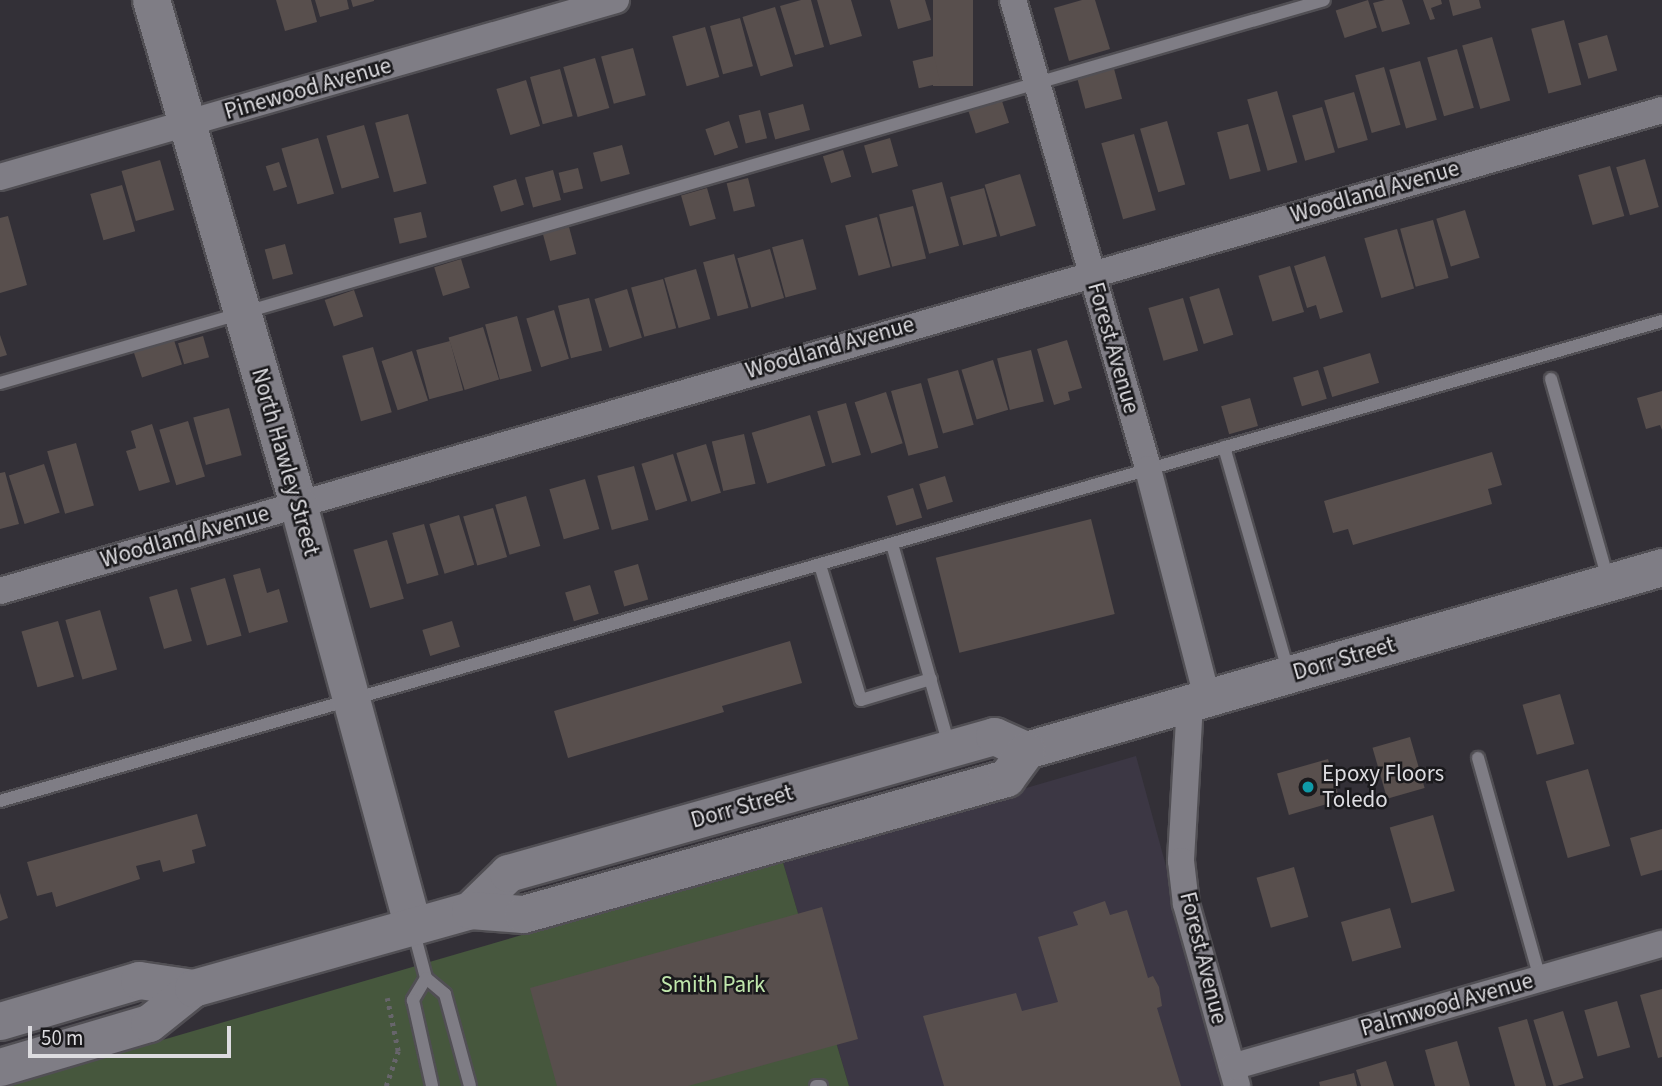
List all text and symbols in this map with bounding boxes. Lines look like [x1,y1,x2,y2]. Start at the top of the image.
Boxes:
street label: Pinewood Avenue [221,52,395,126]
street label: Woodland Avenue [1288,155,1462,229]
street label: Forest Avenue [1081,279,1145,417]
street label: Woodland Avenue [743,311,917,385]
street label: North Hawley Street [245,365,325,559]
street label: Woodland Avenue [98,500,272,574]
street label: Dorr Street [1290,631,1398,687]
place label: Epoxy Floors Toledo [1322,760,1444,814]
street label: Dorr Street [688,779,796,835]
marker: Epoxy Floors Toledo [1300,779,1316,795]
street label: Forest Avenue [1173,889,1233,1027]
street label: Palmwood Avenue [1358,967,1536,1043]
park label: Smith Park [661,971,765,999]
scale bar [32,1012,234,1056]
text: 50 m [41,1023,83,1053]

